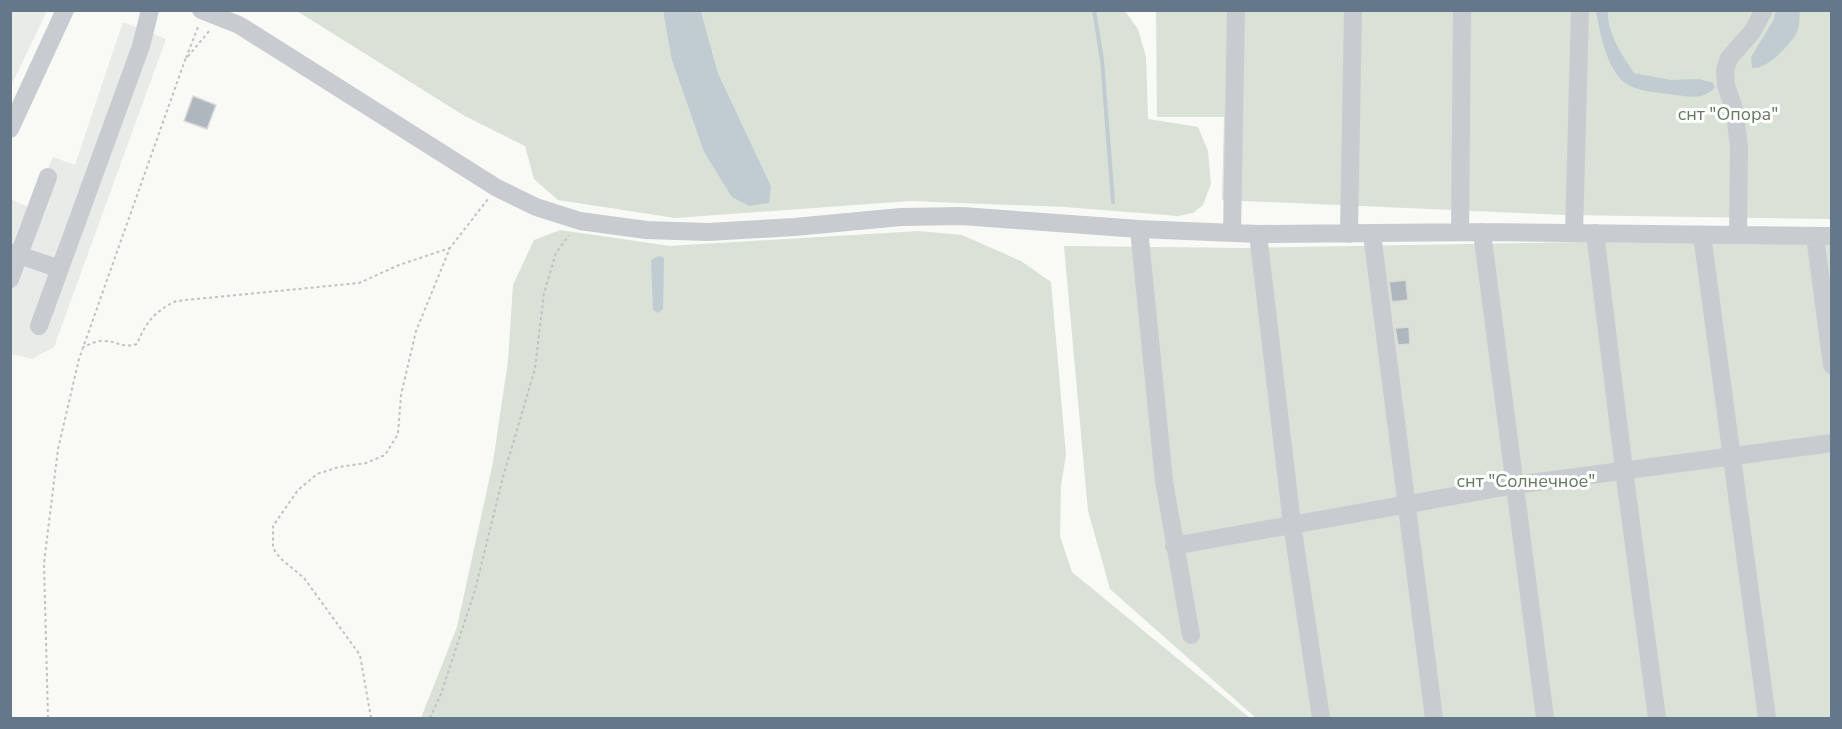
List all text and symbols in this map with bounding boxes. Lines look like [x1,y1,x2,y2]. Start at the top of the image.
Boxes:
park label: снт "Опора" [1678,102,1778,126]
park label: снт "Солнечное" [1457,469,1595,493]

